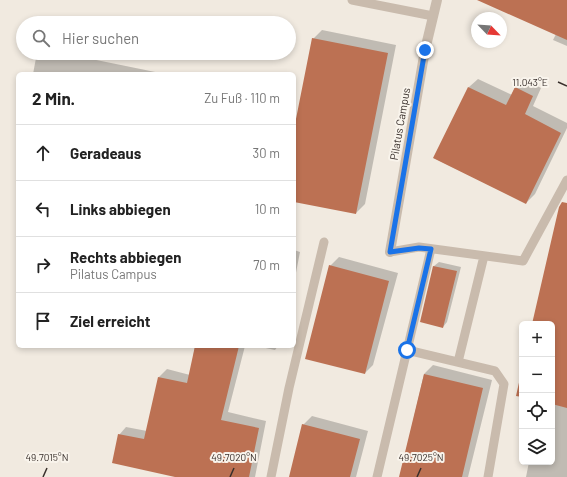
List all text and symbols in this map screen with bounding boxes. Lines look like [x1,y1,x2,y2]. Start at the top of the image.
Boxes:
north arrow [471,12,507,48]
search box [16,16,296,60]
icon: search [30,27,52,49]
text: Hier suchen [62,29,139,47]
route end [416,41,434,59]
text: 11.043°E [512,76,548,88]
street label: Pilatus Campus [387,87,412,161]
text: 2 Min. [32,88,75,108]
text: Zu Fuß · 110 m [204,90,280,106]
icon: ahead [32,142,54,164]
text: Geradeaus [70,144,141,162]
text: 30 m [253,145,280,161]
icon: left [32,198,54,220]
text: Links abbiegen [70,200,171,218]
text: 10 m [255,201,280,217]
text: Rechts abbiegen [70,248,181,266]
icon: right [32,254,54,276]
text: 70 m [253,257,280,273]
text: Pilatus Campus [70,266,157,282]
icon: arrive [32,310,54,332]
text: Ziel erreicht [70,312,151,330]
map controls [519,321,555,465]
button: + [519,321,555,357]
route start [398,341,416,359]
button: − [519,357,555,393]
button: locate [519,393,555,429]
button: layers [519,429,555,465]
text: 49.7015°N [26,451,68,463]
text: 49.7020°N [211,451,257,463]
text: 49.7025°N [399,451,443,463]

